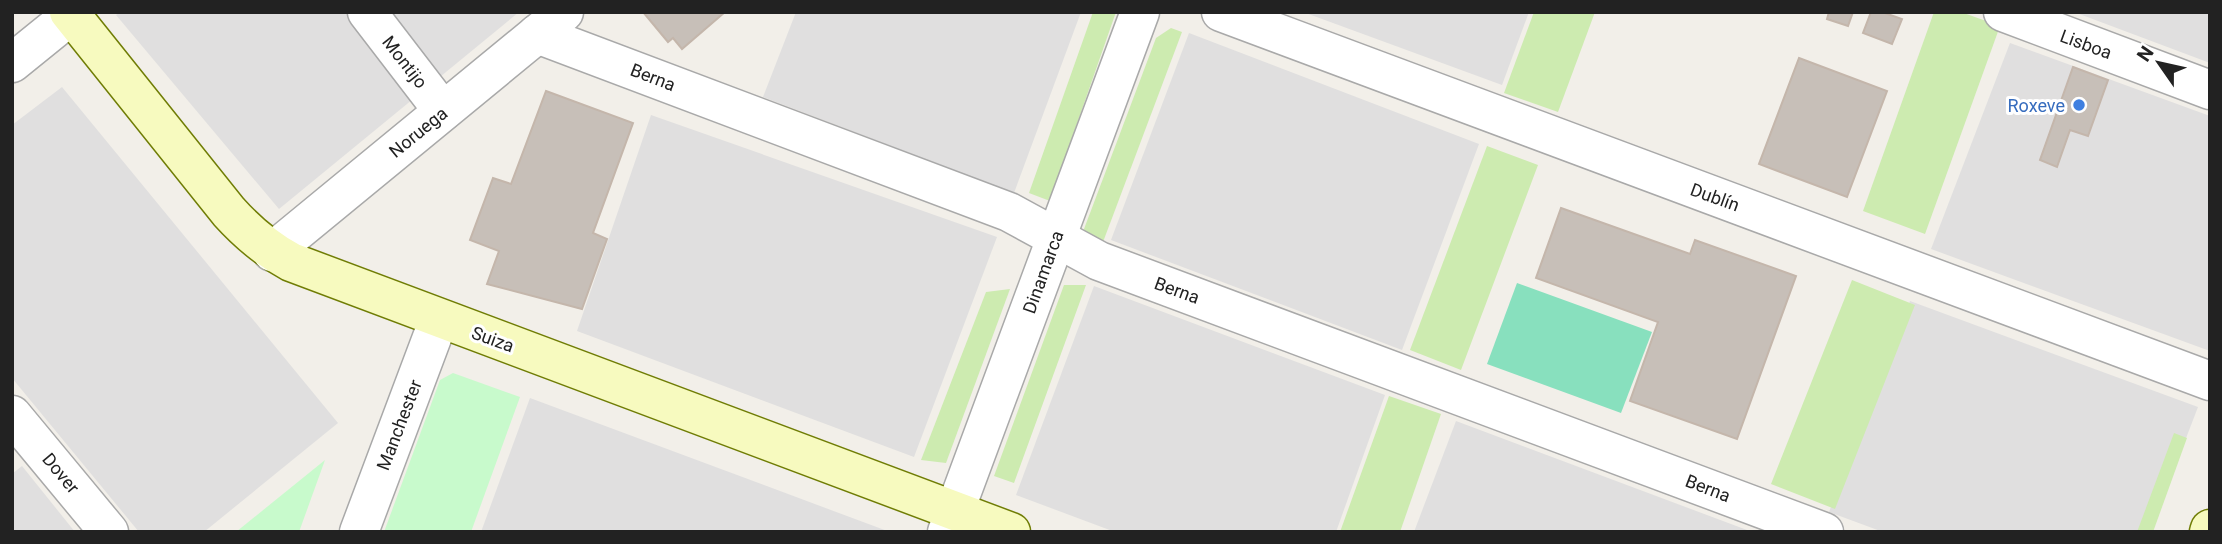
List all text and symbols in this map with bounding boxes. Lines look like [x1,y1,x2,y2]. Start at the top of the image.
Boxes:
street label: Lisboa [2057,25,2115,63]
north arrow [2124,28,2194,98]
street label: Montijo [378,32,432,92]
text: N [2132,42,2159,66]
street label: Berna [627,59,679,95]
place label: Roxeve [2007,95,2065,116]
marker: Roxeve [2071,97,2087,113]
street label: Noruega [385,102,451,162]
street label: Dublín [1688,178,1742,216]
street label: Dinamarca [1018,228,1068,316]
street label: Berna [1152,272,1202,308]
street label: Suiza [469,322,517,356]
street label: Manchester [372,377,426,473]
street label: Dover [38,449,84,497]
street label: Berna [1682,470,1734,506]

